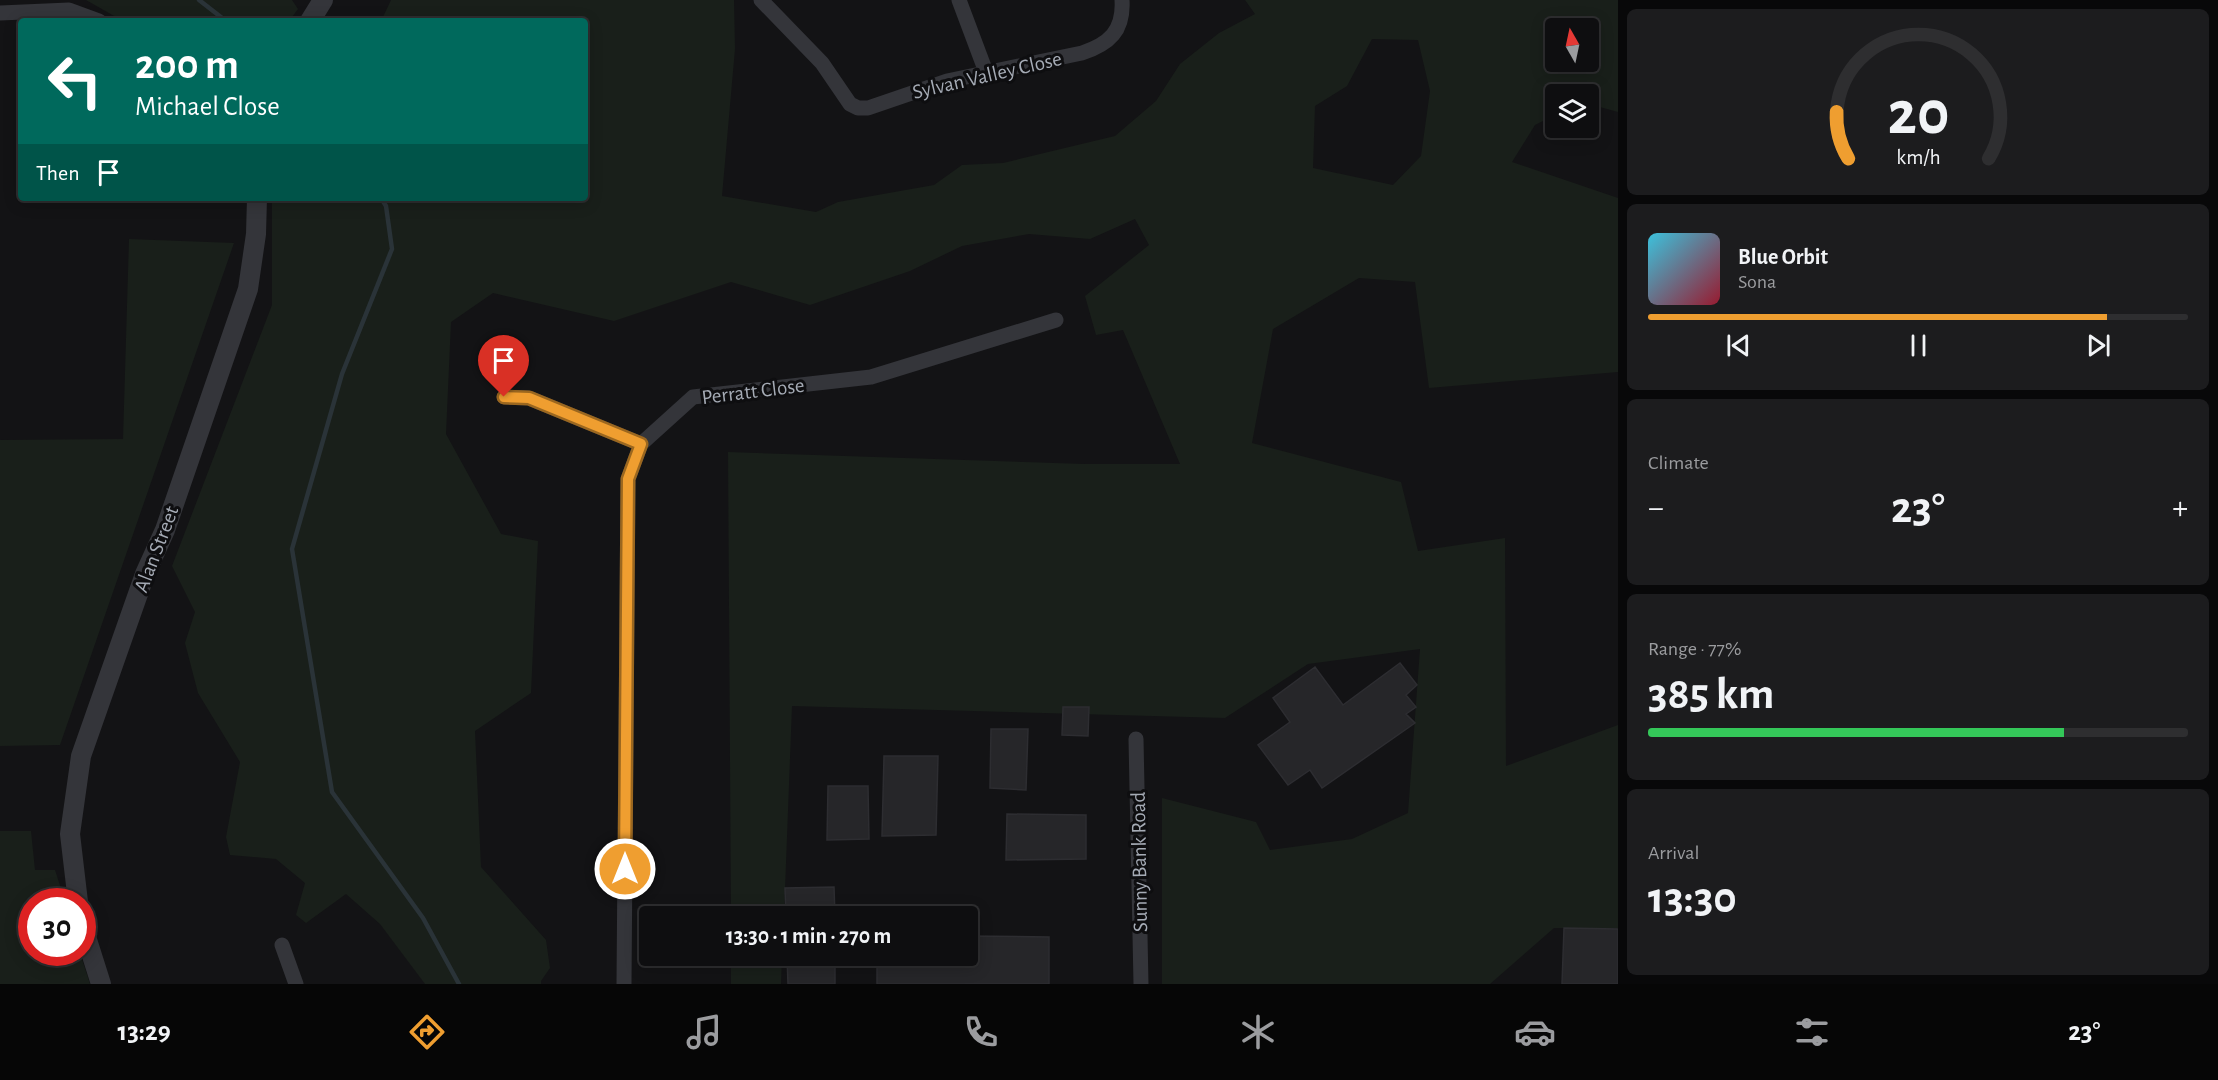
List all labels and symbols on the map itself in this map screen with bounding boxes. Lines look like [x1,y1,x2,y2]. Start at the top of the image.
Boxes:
north arrow [1545,18,1599,72]
street label: Sylvan Valley Close [910,48,1064,103]
pin [478,335,529,397]
street label: Perratt Close [700,375,806,408]
street label: Alan Street [130,503,183,595]
street label: Sunny Bank Road [1128,792,1151,932]
position arrow [593,837,657,901]
speed limit sign: 30 [18,888,96,966]

